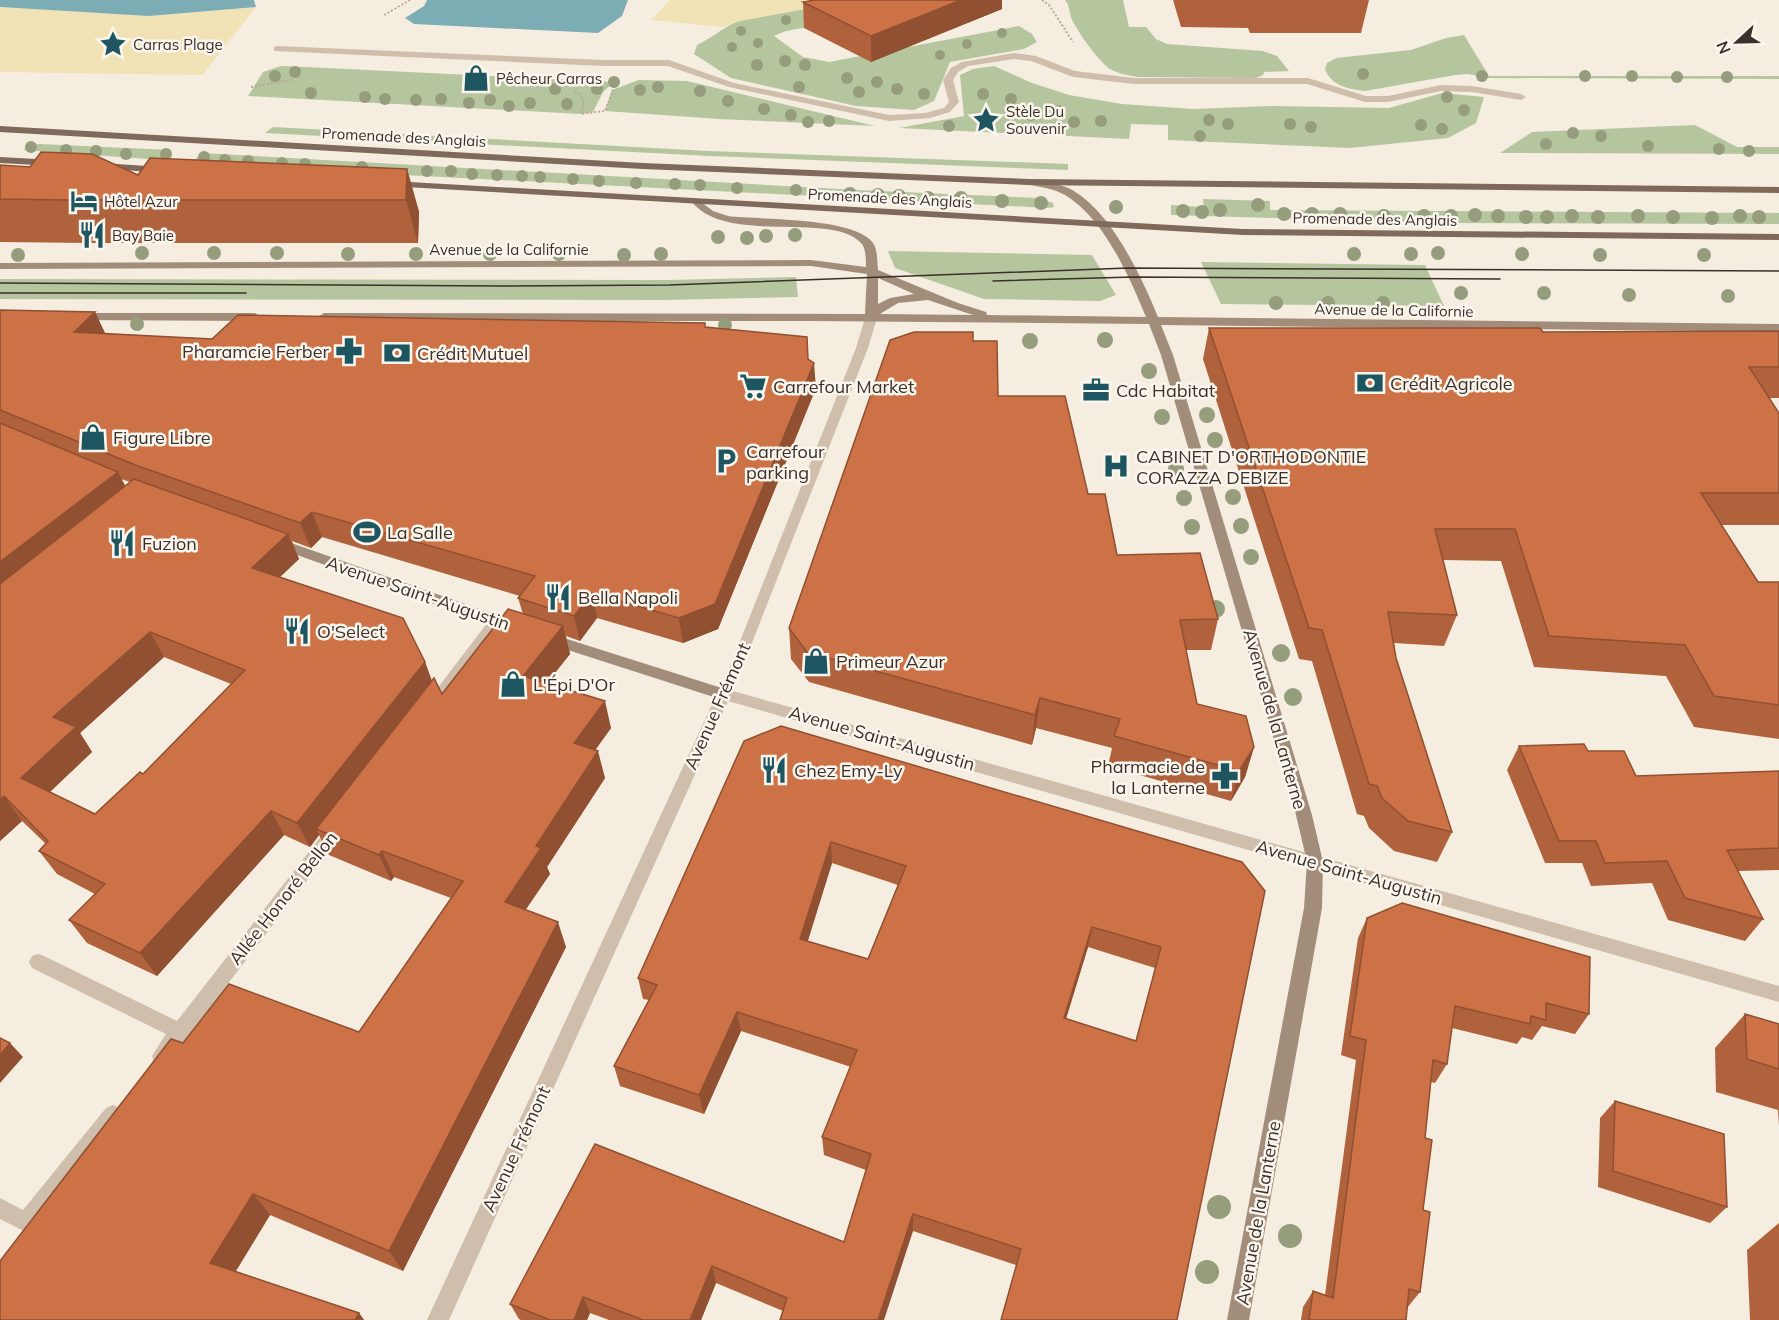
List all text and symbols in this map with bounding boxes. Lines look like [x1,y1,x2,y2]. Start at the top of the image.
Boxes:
north arrow [1707,12,1767,72]
place icon: Carras Plage [98,29,128,59]
place label: Carras Plage [133,35,223,54]
text: N [1712,38,1735,57]
shop icon: Pêcheur Carras [461,63,491,93]
place label: Pêcheur Carras [496,69,602,88]
place label: Stèle Du Souvenir [1006,102,1067,138]
place icon: Stèle Du Souvenir [971,105,1001,135]
street label: Promenade des Anglais [321,123,487,151]
street label: Promenade des Anglais [807,184,973,212]
hotel icon: Hôtel Azur [69,186,99,216]
place label: Hôtel Azur [104,192,178,211]
street label: Promenade des Anglais [1293,208,1457,230]
restaurant icon: Bay Baie [77,220,107,250]
place label: Bay Baie [112,226,174,245]
street label: Avenue de la Californie [429,240,589,259]
street label: Avenue de la Californie [1314,299,1474,321]
pharmacy icon: Pharamcie Ferber [334,336,364,366]
bank icon: Crédit Mutuel [382,338,412,368]
place label: Pharamcie Ferber [182,340,329,363]
place label: Crédit Mutuel [417,342,528,365]
bank icon: Crédit Agricole [1355,368,1385,398]
supermarket icon: Carrefour Market [738,371,768,401]
place label: Crédit Agricole [1390,372,1513,395]
place label: Carrefour Market [773,375,914,398]
office icon: Cdc Habitat [1081,375,1111,405]
place label: Cdc Habitat [1116,379,1215,402]
shop icon: Figure Libre [78,422,108,452]
place label: Figure Libre [113,426,211,449]
place label: Carrefour parking [746,440,825,484]
place label: CABINET D'ORTHODONTIE CORAZZA DEBIZE [1136,445,1366,489]
parking icon: Carrefour parking [711,446,741,476]
hospital icon: CABINET D'ORTHODONTIE CORAZZA DEBIZE [1101,451,1131,481]
sports icon: La Salle [352,517,382,547]
place label: La Salle [387,521,453,544]
restaurant icon: Fuzion [107,528,137,558]
place label: Fuzion [142,532,197,555]
street label: Avenue Saint-Augustin [323,551,513,635]
restaurant icon: Bella Napoli [543,582,573,612]
place label: Bella Napoli [578,586,678,609]
restaurant icon: O'Select [282,616,312,646]
place label: O'Select [317,620,385,643]
street label: Avenue de la Lanterne [1238,626,1312,812]
street label: Avenue Frémont [679,639,755,773]
shop icon: Primeur Azur [801,646,831,676]
place label: Primeur Azur [836,650,946,673]
shop icon: L'Épi D'Or [498,669,528,699]
place label: L'Épi D'Or [533,673,615,696]
street label: Avenue Saint-Augustin [786,700,978,776]
restaurant icon: Chez Emy-Ly [759,755,789,785]
place label: Pharmacie de la Lanterne [1091,755,1205,799]
place label: Chez Emy-Ly [794,759,903,782]
pharmacy icon: Pharmacie de la Lanterne [1210,761,1240,791]
street label: Allée Honoré Bellon [224,827,342,969]
street label: Avenue Saint-Augustin [1253,834,1445,910]
street label: Avenue Frémont [477,1082,555,1216]
street label: Avenue de la Lanterne [1230,1119,1286,1307]

